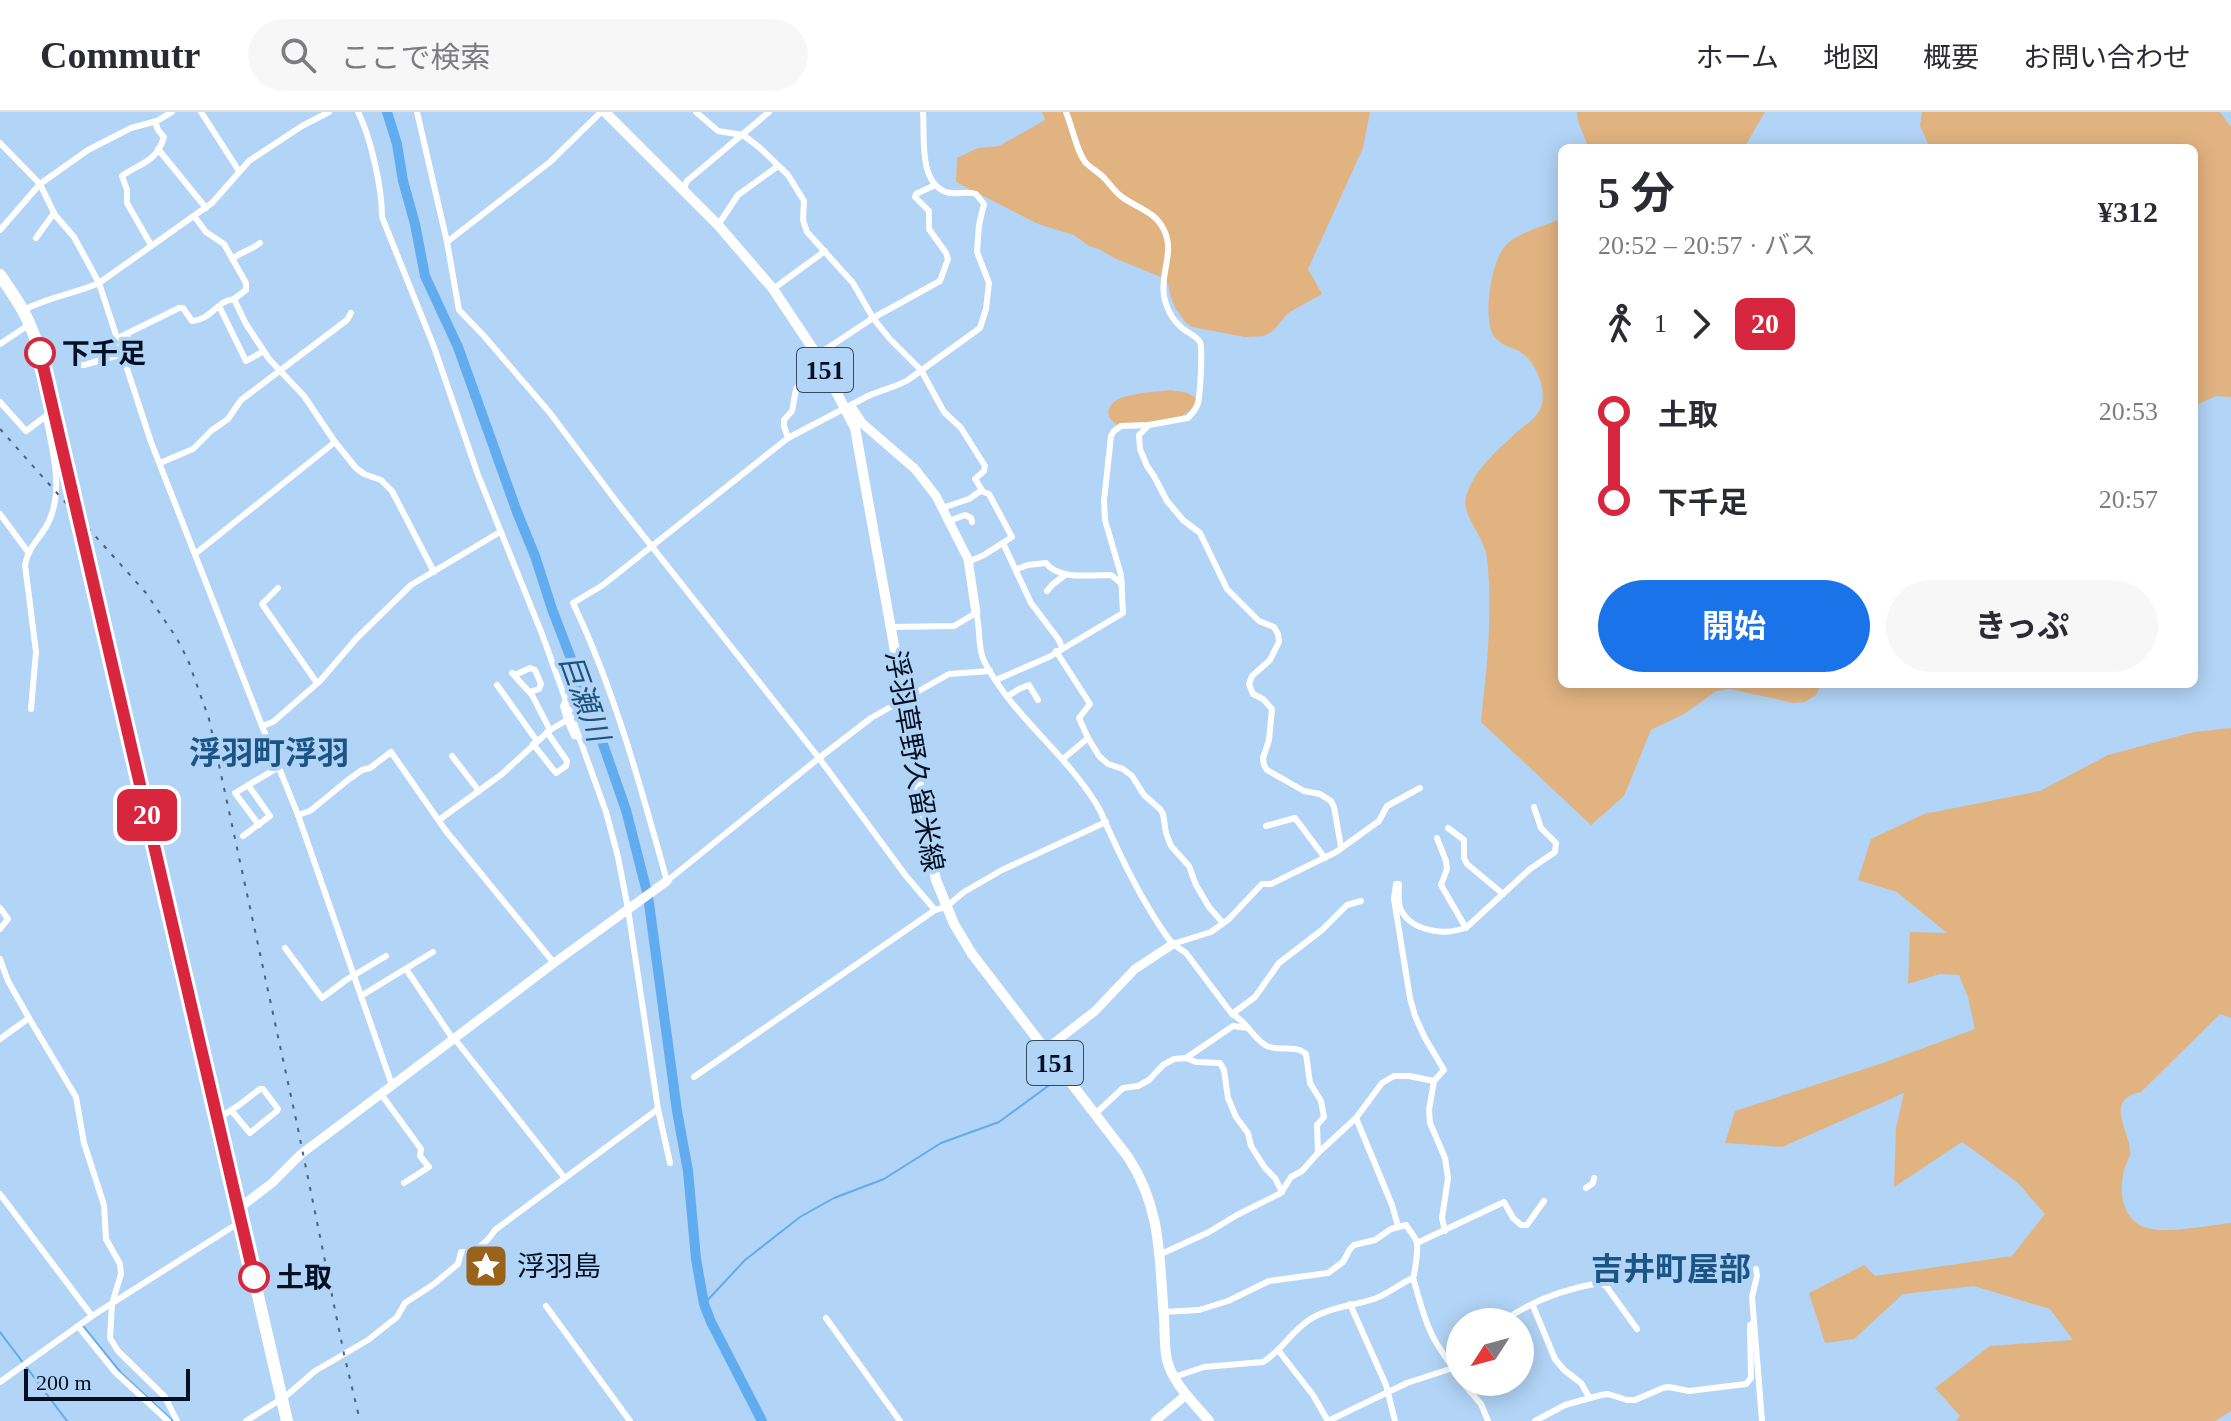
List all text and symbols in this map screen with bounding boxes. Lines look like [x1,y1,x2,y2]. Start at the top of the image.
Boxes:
search box [248,19,808,91]
icon: search [276,33,320,77]
text: Commutr [40,34,200,76]
text: ここで検索 [340,41,490,74]
text: ホーム [1696,42,1779,73]
text: 地図 [1823,42,1879,73]
text: 概要 [1923,42,1979,73]
text: お問い合わせ [2023,42,2191,73]
text: 5 分 [1598,169,1675,218]
text: ¥312 [2098,195,2158,228]
text: 20:52 – 20:57 · バス [1598,231,1816,260]
icon: walk [1598,302,1642,346]
icon: forward [1679,302,1723,346]
text: 20 [1751,308,1779,339]
text: 1 [1654,309,1667,338]
marker: 下千足 [25,338,55,368]
place label: 下千足 [62,338,146,369]
road number: 151 [797,348,853,392]
text: 20:53 [2099,397,2158,426]
text: 土取 [1658,398,1718,431]
text: 20:57 [2099,485,2158,514]
text: 下千足 [1658,486,1748,519]
button: 開始 [1598,580,1870,672]
button: きっぷ [1886,580,2158,672]
street label: 浮羽草野久留米線 [880,648,949,874]
water label: 巨瀬川 [554,650,616,749]
district label: 浮羽町浮羽 [189,735,349,771]
line badge: 20 [111,789,183,841]
text: 20 [133,799,161,830]
road number: 151 [1027,1041,1083,1085]
place icon: 浮羽島 [462,1242,510,1290]
place label: 浮羽島 [517,1251,601,1282]
district label: 吉井町屋部 [1591,1251,1751,1287]
marker: 土取 [239,1262,269,1292]
place label: 土取 [276,1262,332,1293]
north arrow [1446,1308,1534,1396]
map controls [1446,1308,1534,1396]
scale bar [24,1365,190,1401]
text: 200 m [36,1370,92,1395]

